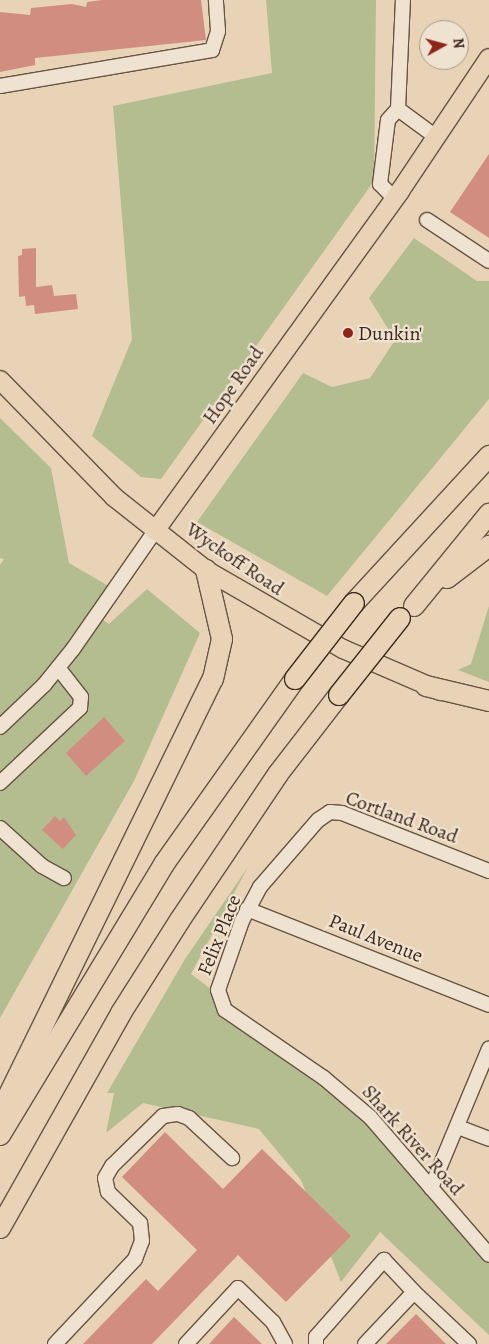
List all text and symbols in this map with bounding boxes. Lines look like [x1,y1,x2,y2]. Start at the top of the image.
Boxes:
north arrow [419,20,469,70]
text: N [448,37,468,49]
place label: Dunkin' [358,321,422,345]
marker: Dunkin' [342,327,354,339]
street label: Hope Road [197,341,269,429]
street label: Wyckoff Road [181,517,289,601]
street label: Cortland Road [343,786,461,848]
street label: Felix Place [192,891,246,979]
street label: Paul Avenue [326,908,426,968]
street label: Shark River Road [357,1080,469,1200]

